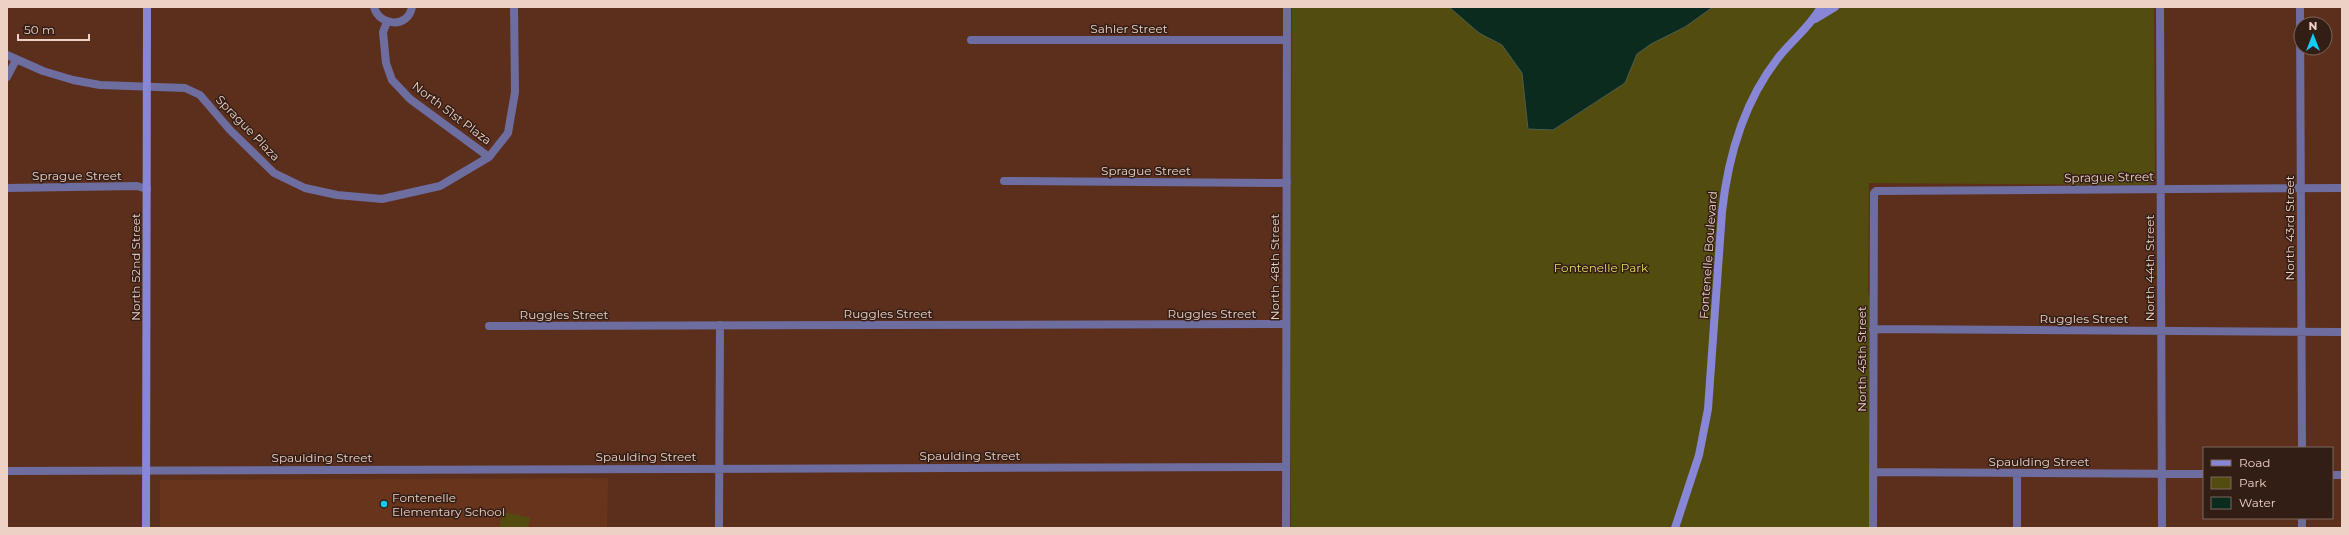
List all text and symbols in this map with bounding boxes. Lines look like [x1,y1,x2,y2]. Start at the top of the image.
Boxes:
scale bar [18,16,89,42]
north arrow [2293,16,2333,56]
text: N [2309,19,2317,33]
street label: Sahler Street [1090,21,1168,36]
text: 50 m [24,22,55,37]
street label: North 51st Plaza [409,78,495,148]
street label: Sprague Plaza [213,92,283,164]
street label: Sprague Street [1101,163,1191,178]
street label: Sprague Street [32,168,122,183]
street label: Sprague Street [2064,169,2154,185]
street label: North 43rd Street [2282,175,2297,281]
street label: Fontenelle Boulevard [1696,191,1720,319]
street label: North 52nd Street [128,213,143,321]
street label: North 48th Street [1267,214,1282,320]
street label: North 44th Street [2142,215,2157,321]
park label: Fontenelle Park [1554,260,1649,275]
street label: Ruggles Street [844,306,933,321]
street label: Ruggles Street [1168,306,1257,321]
street label: North 45th Street [1854,306,1869,412]
street label: Ruggles Street [520,307,609,322]
street label: Ruggles Street [2040,311,2129,326]
legend [2203,447,2333,519]
street label: Spaulding Street [920,448,1021,463]
street label: Spaulding Street [596,449,697,464]
street label: Spaulding Street [272,450,373,465]
street label: Spaulding Street [1989,454,2090,469]
text: Road [2239,455,2270,470]
text: Park [2239,475,2267,490]
place label: Fontenelle Elementary School [392,490,505,519]
text: Water [2239,495,2276,510]
marker: Fontenelle Elementary School [379,499,389,509]

